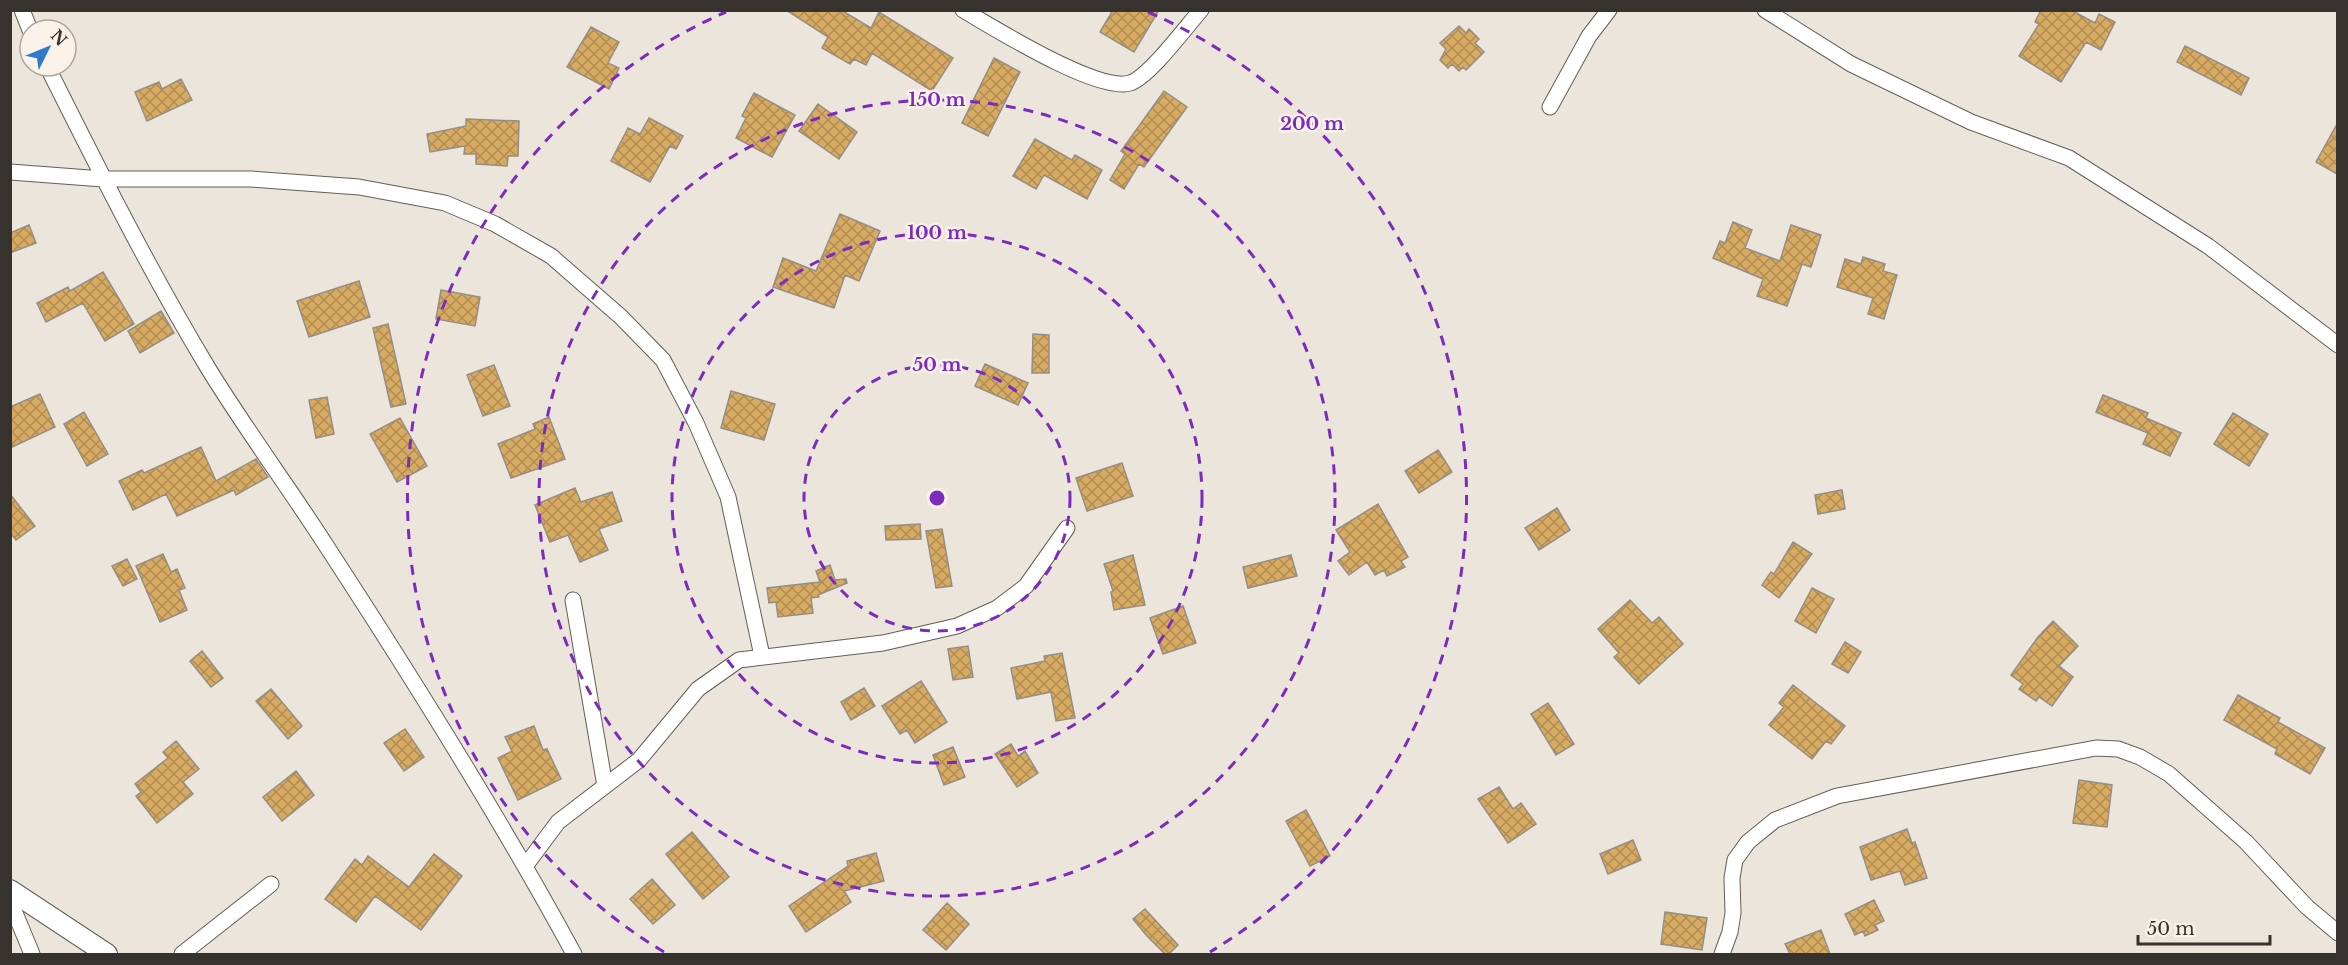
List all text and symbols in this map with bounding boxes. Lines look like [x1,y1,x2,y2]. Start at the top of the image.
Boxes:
north arrow [18,18,78,78]
text: N [47,25,71,50]
text: 150 m [909,89,966,111]
text: 200 m [1280,113,1344,135]
text: 100 m [907,222,967,244]
text: 50 m [913,354,962,376]
centre of rings [927,488,947,508]
scale bar [2138,908,2270,946]
text: 50 m [2147,918,2195,940]

